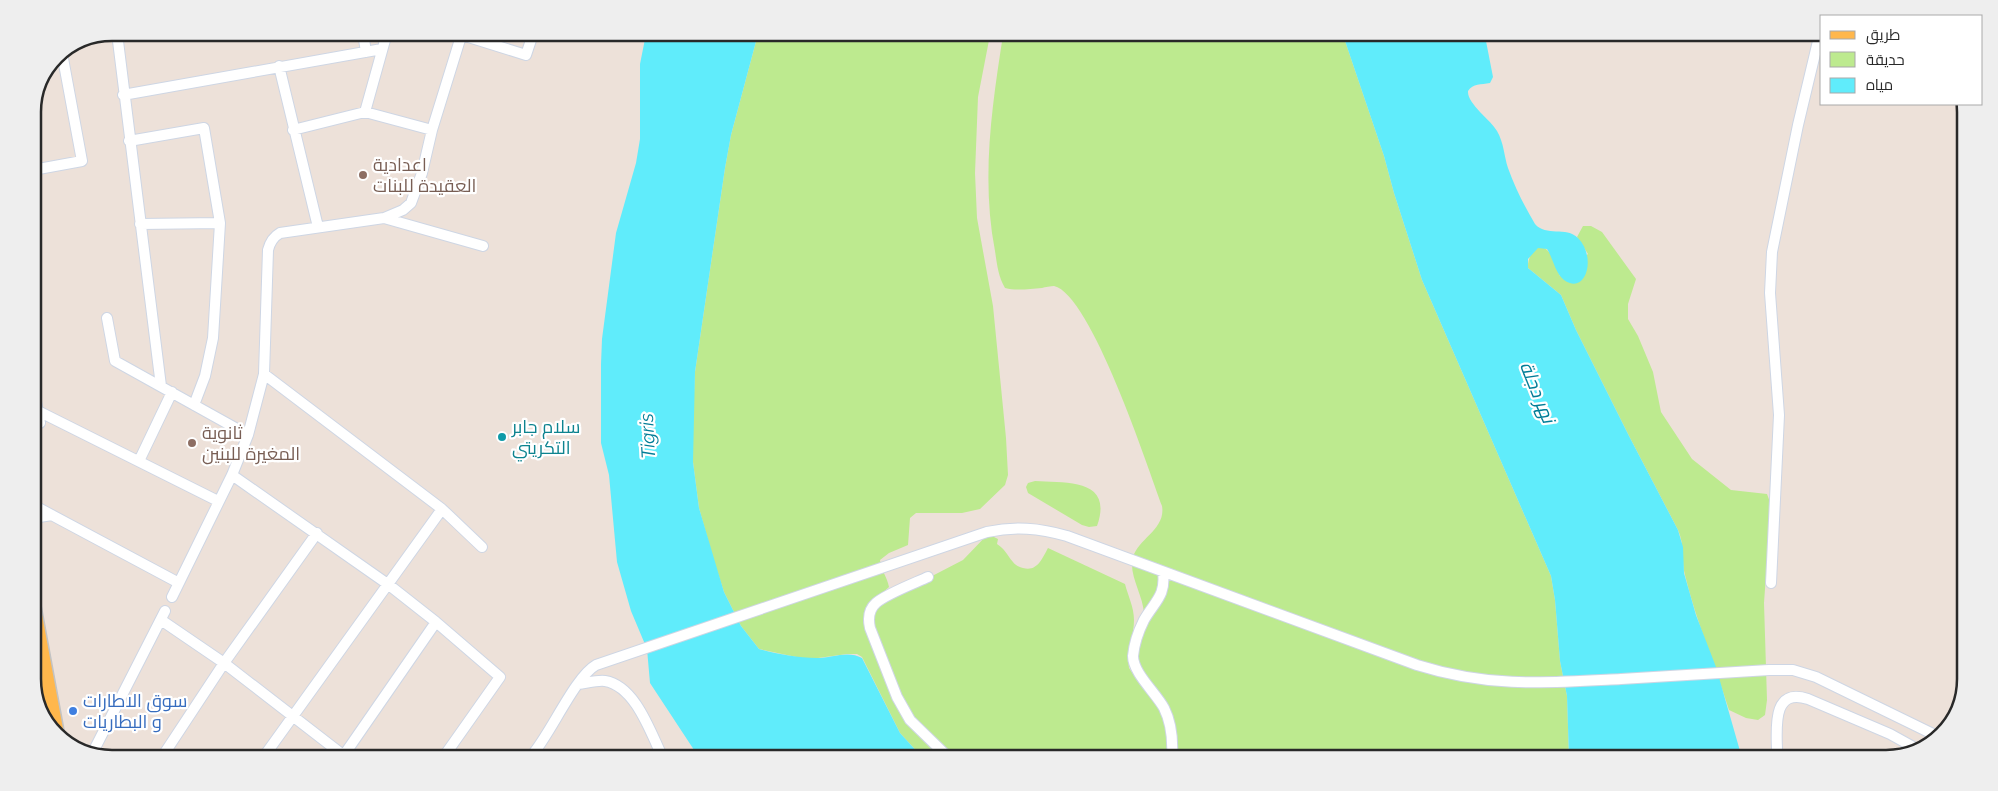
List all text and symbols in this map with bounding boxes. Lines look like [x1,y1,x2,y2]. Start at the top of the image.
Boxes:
legend [1820,15,1983,105]
text: طريق [1866,26,1900,45]
text: حديقة [1866,51,1905,69]
text: مياه [1866,76,1893,94]
place label: اعدادية العقيدة للبنات [373,154,476,196]
marker: اعدادية العقيدة للبنات [357,169,369,181]
water label: نهر دجلة [1515,358,1561,428]
water label: Tigris [635,412,659,459]
place label: سلام جابر التكريتي [511,416,580,462]
place label: ثانوية المغيرة للبنين [202,422,300,465]
marker: سلام جابر التكريتي [496,431,508,443]
marker: ثانوية المغيرة للبنين [186,437,198,449]
place label: سوق الاطارات و البطاريات [83,690,187,733]
marker: سوق الاطارات و البطاريات [67,705,79,717]

